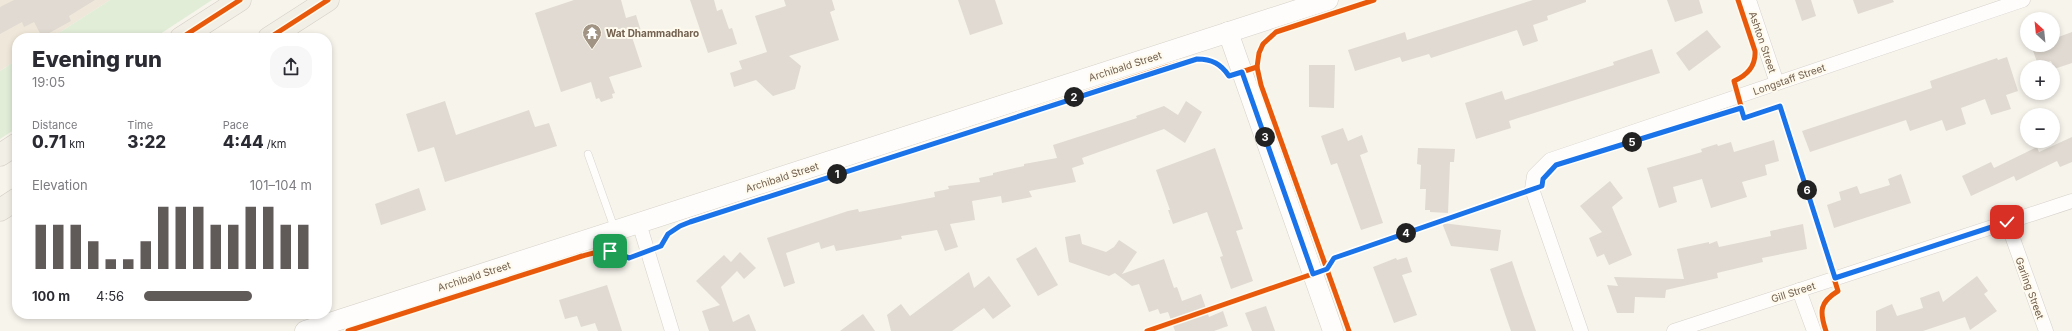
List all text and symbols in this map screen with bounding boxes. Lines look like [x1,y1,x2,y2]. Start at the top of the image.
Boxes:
street label: Ashton Street [1747,10,1779,75]
north arrow [2020,12,2060,52]
map controls [2020,12,2060,148]
temple icon: Wat Dhammadharo [581,22,603,50]
place label: Wat Dhammadharo [606,27,699,39]
text: Evening run [32,46,162,72]
button: share [270,46,312,88]
street label: Archibald Street [1087,48,1164,83]
button: + [2020,60,2060,100]
street label: Longstaff Street [1751,61,1828,97]
text: 19:05 [32,74,65,90]
pin: 2 [1064,87,1084,107]
text: 2 [1071,90,1077,104]
button: − [2020,108,2060,148]
text: Distance [32,118,77,132]
text: Time [127,118,153,132]
text: Pace [223,118,249,132]
pin: 3 [1255,127,1275,147]
text: 3 [1261,130,1269,144]
text: 0.71 [32,132,66,152]
text: 3:22 [127,132,166,152]
text: 4:44 [223,132,264,152]
pin: 5 [1622,132,1642,152]
text: 5 [1628,135,1636,149]
text: km [66,137,85,151]
text: /km [264,137,287,151]
street label: Archibald Street [744,159,821,194]
pin: 1 [827,164,847,184]
text: 1 [835,167,839,181]
text: Elevation [32,177,88,193]
text: 101–104 m [250,177,312,193]
pin: 6 [1797,180,1817,200]
text: 6 [1803,183,1811,197]
pin [1990,205,2024,239]
icon: check [1996,211,2018,233]
pin: 4 [1396,223,1416,243]
text: 4 [1402,226,1410,240]
pin [593,234,627,268]
icon: arrive [599,240,621,262]
street label: Garling Street [2013,255,2047,321]
street label: Archibald Street [436,258,513,293]
street label: Gill Street [1769,279,1817,305]
text: 100 m [32,288,70,304]
text: 4:56 [96,288,124,304]

